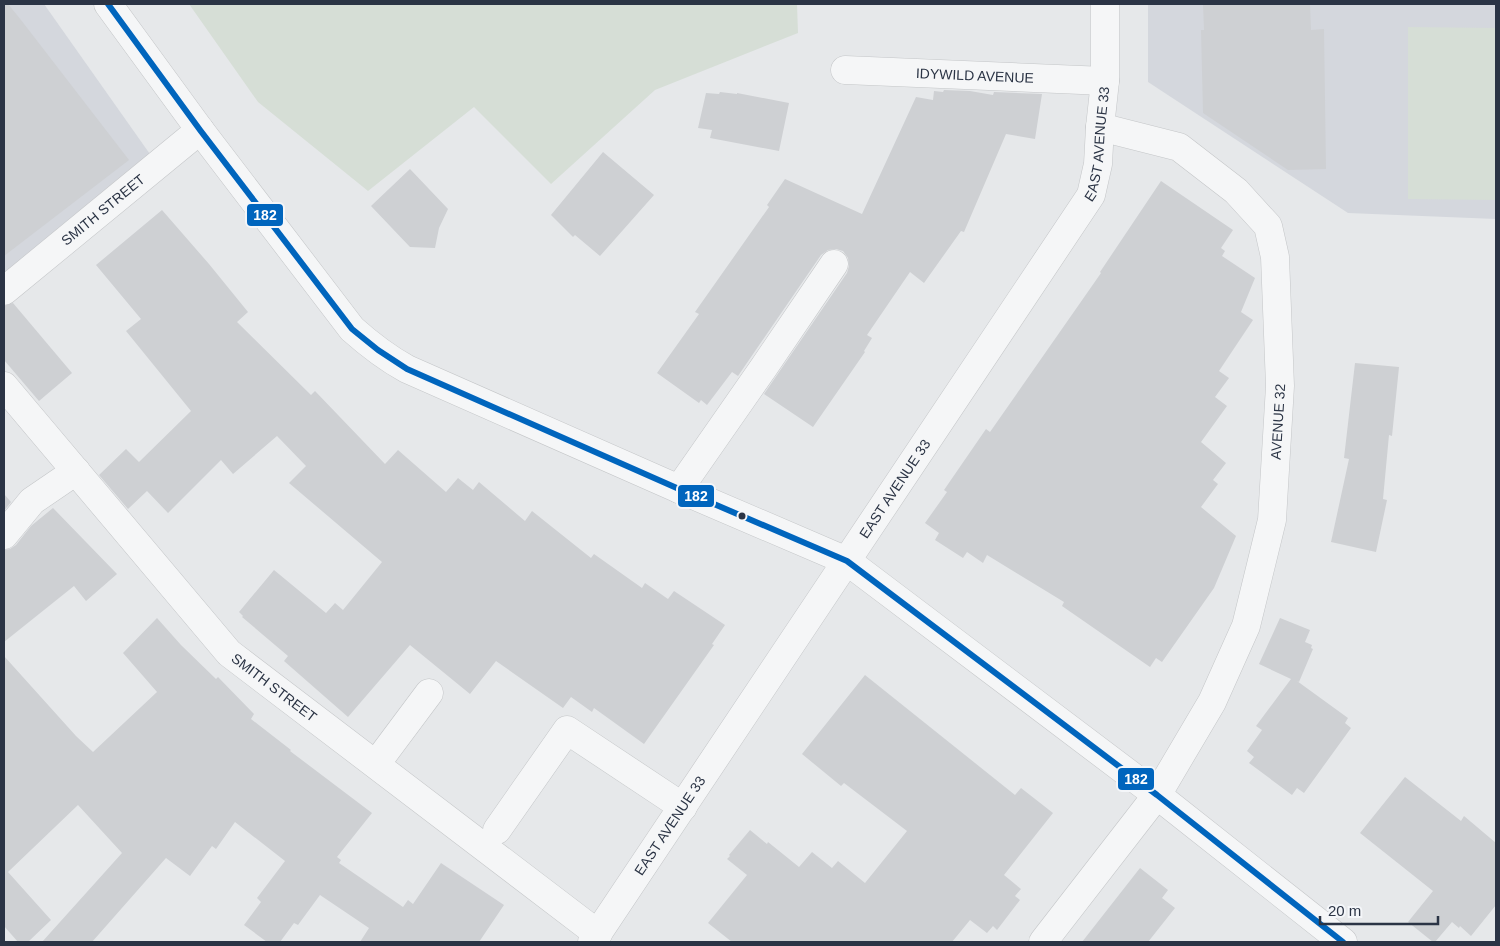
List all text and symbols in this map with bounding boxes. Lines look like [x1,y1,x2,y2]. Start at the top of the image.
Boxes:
street label: IDYWILD AVENUE [916,65,1034,86]
street label: EAST AVENUE 33 [1081,86,1112,205]
street label: SMITH STREET [58,171,148,249]
line badge: 182 [246,203,284,227]
text: 182 [253,207,277,223]
street label: AVENUE 32 [1268,383,1288,460]
street label: EAST AVENUE 33 [856,436,934,541]
line badge: 182 [677,484,715,508]
text: 182 [684,488,708,504]
unlabelled marker [737,511,747,521]
street label: SMITH STREET [228,650,320,725]
line badge: 182 [1117,767,1155,791]
text: 182 [1124,771,1148,787]
street label: EAST AVENUE 33 [631,773,709,878]
scale bar [1320,894,1438,926]
text: 20 m [1328,902,1361,919]

